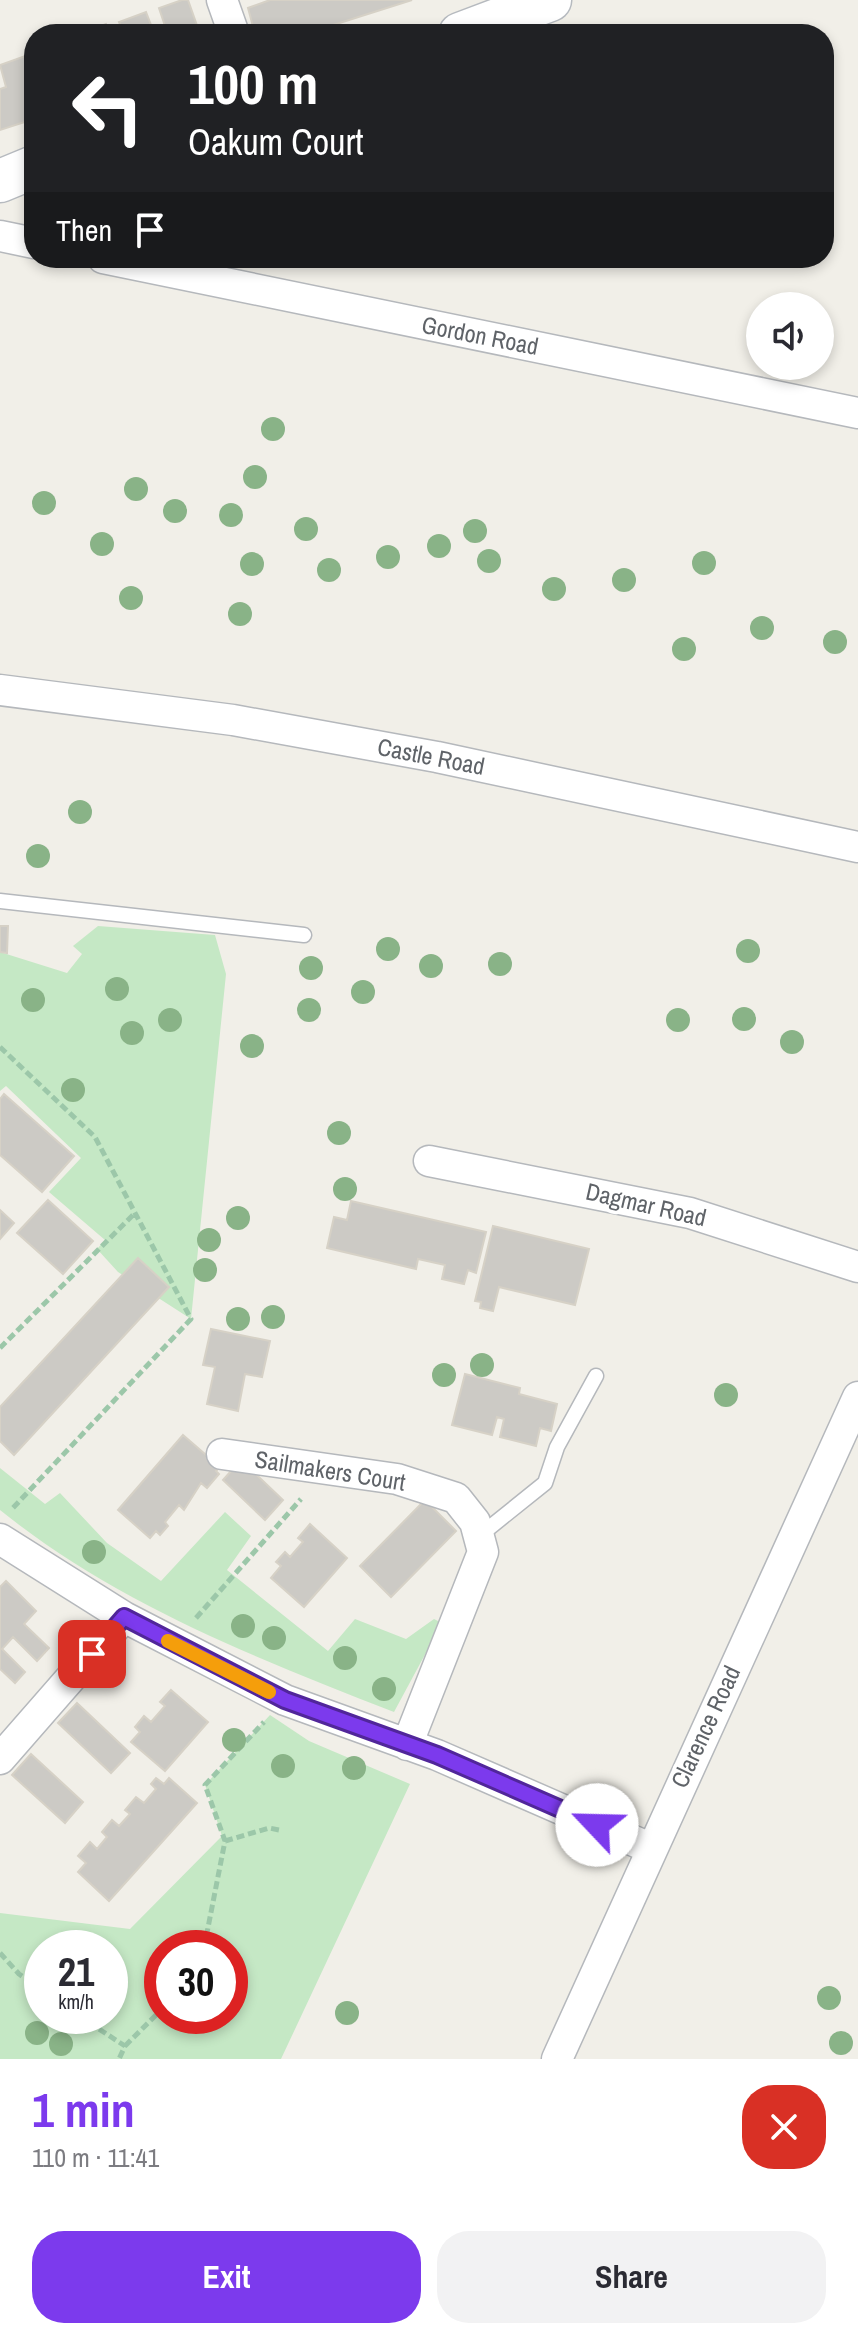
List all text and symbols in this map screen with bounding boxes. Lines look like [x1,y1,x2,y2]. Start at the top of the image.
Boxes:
text: 100 m [188,46,318,121]
icon: left [56,56,160,160]
text: Oakum Court [188,118,364,166]
icon: arrive [128,208,172,252]
text: Then [56,210,112,250]
map controls [746,292,834,380]
button: sound [746,292,834,380]
street label: Gordon Road [419,308,541,362]
street label: Castle Road [375,730,487,782]
street label: Dagmar Road [583,1175,710,1233]
street label: Sailmakers Court [253,1442,408,1498]
pin [58,1620,126,1688]
icon: arrive [70,1632,114,1676]
street label: Clarence Road [663,1660,747,1793]
position arrow [555,1783,639,1867]
speed limit sign: 30 [144,1930,248,2034]
text: 21 [58,1945,94,1998]
text: km/h [58,1988,94,2015]
text: 1 min [32,2077,135,2142]
button: close [742,2085,826,2169]
text: 110 m · 11:41 [32,2140,159,2175]
button: Exit [32,2231,421,2323]
button: Share [437,2231,826,2323]

